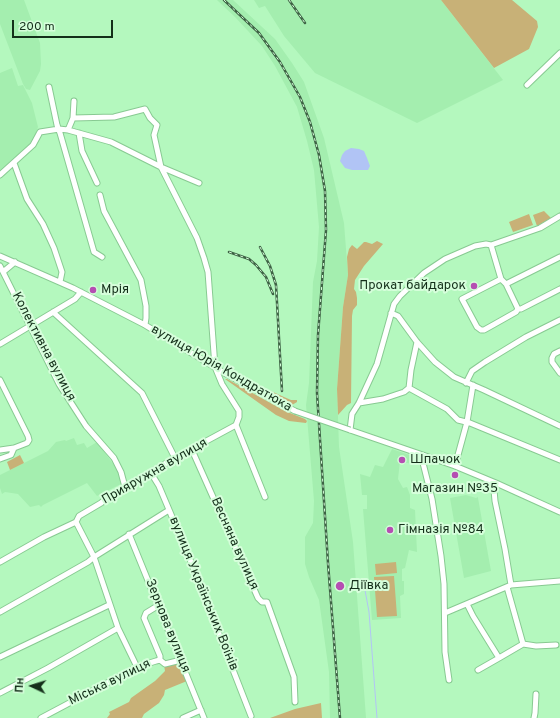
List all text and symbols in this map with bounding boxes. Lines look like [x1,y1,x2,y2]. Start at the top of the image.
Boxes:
scale bar [14,12,115,38]
text: 200 m [19,19,55,35]
place label: Прокат байдарок [359,278,466,294]
marker: Прокат байдарок [469,281,479,291]
place label: Мрія [101,282,129,298]
marker: Мрія [88,285,98,295]
street label: Колективна вулиця [8,290,78,404]
street label: вулиця Юрія Кондратюка [148,322,294,416]
street label: Прияружна вулиця [100,435,210,509]
place label: Шпачок [410,452,460,468]
marker: Шпачок [397,455,407,465]
marker: Магазин №35 [450,470,460,480]
place label: Магазин №35 [412,481,498,497]
street label: Весняна вулиця [207,495,261,593]
street label: вулиця Українських Воїнів [165,515,241,673]
place label: Гімназія №84 [398,522,484,538]
marker: Гімназія №84 [385,525,395,535]
street label: Зернова вулиця [141,577,193,675]
place label: Діївка [349,578,388,594]
marker: Діївка [334,580,346,592]
street label: Міська вулиця [67,656,153,710]
north arrow [12,666,52,706]
text: Пн [13,677,28,693]

